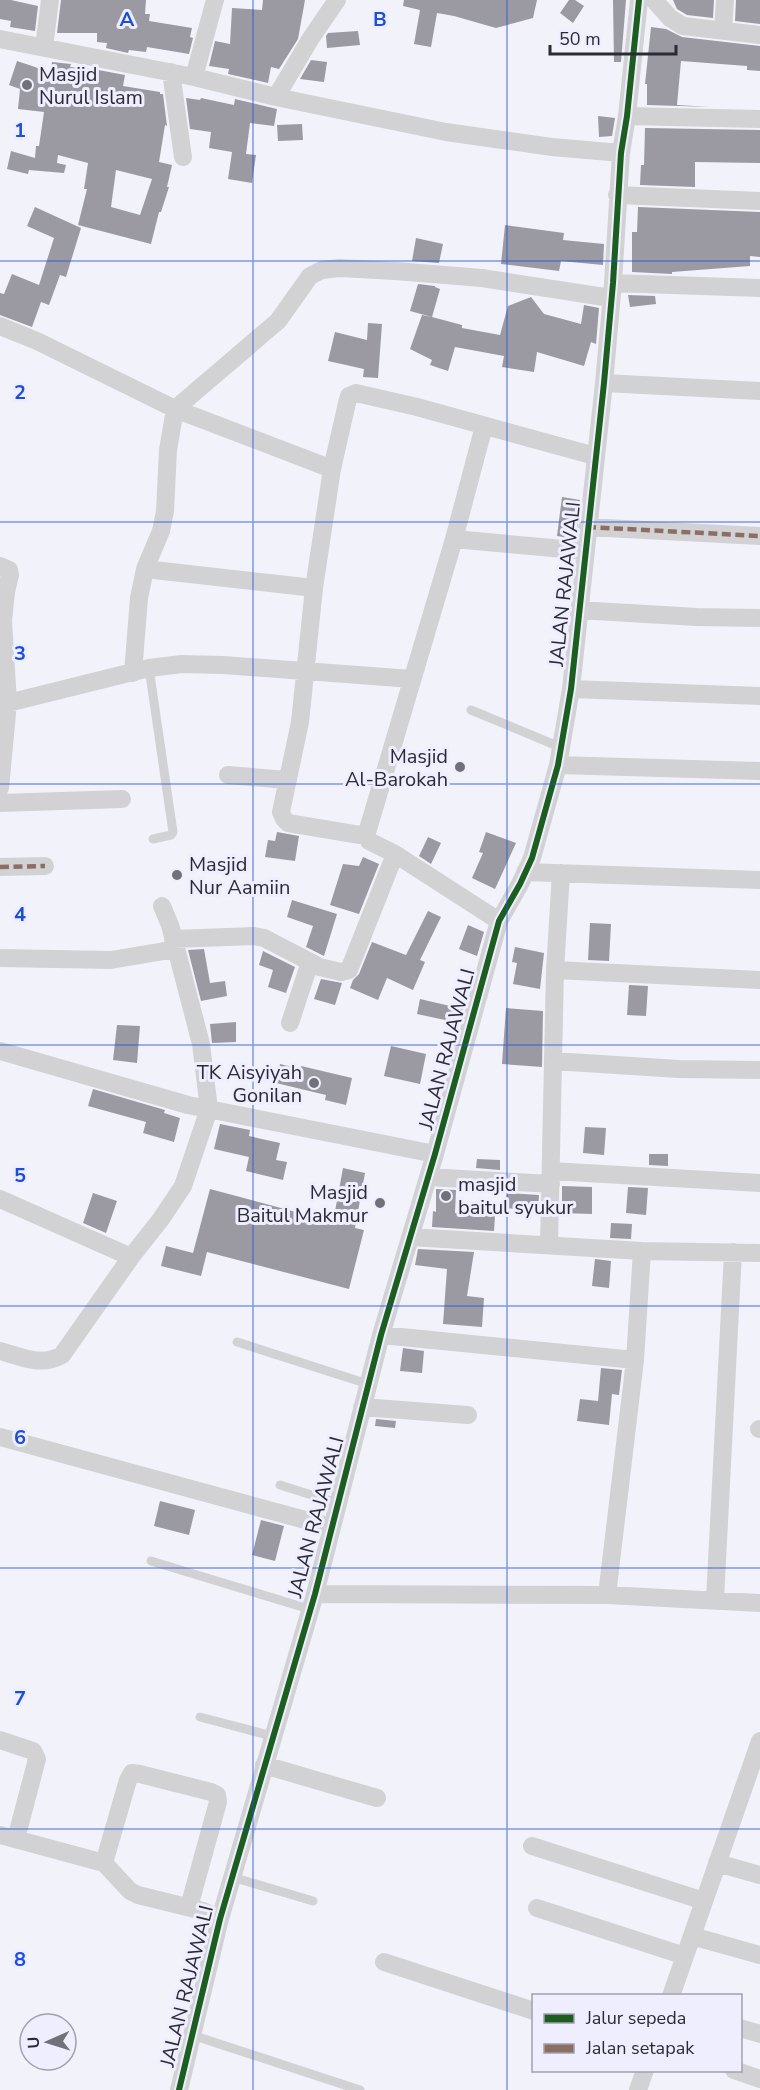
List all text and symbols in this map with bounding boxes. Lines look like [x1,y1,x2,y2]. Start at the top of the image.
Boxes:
text: A [120,6,135,33]
text: B [373,6,387,33]
scale bar [550,18,676,56]
text: 50 m [559,27,601,51]
place label: Masjid Nurul Islam [39,61,143,111]
marker: Masjid Nurul Islam [20,78,34,92]
text: 1 [14,117,26,144]
text: 2 [14,379,26,406]
street label: JALAN RAJAWALI [543,500,587,669]
text: 3 [14,640,26,667]
place label: Masjid Al-Barokah [345,743,448,793]
marker: Masjid Al-Barokah [453,760,467,774]
place label: Masjid Nur Aamiin [189,851,290,901]
marker: Masjid Nur Aamiin [170,868,184,882]
text: 4 [14,901,26,928]
street label: JALAN RAJAWALI [412,966,481,1133]
place label: TK Aisyiyah Gonilan [197,1059,302,1109]
marker: TK Aisyiyah Gonilan [307,1076,321,1090]
text: 5 [14,1162,26,1189]
place label: masjid baitul syukur [458,1171,573,1221]
place label: Masjid Baitul Makmur [237,1179,368,1229]
marker: masjid baitul syukur [439,1189,453,1203]
marker: Masjid Baitul Makmur [373,1196,387,1210]
text: 6 [14,1424,26,1451]
street label: JALAN RAJAWALI [281,1434,350,1601]
text: 7 [14,1685,26,1712]
street label: JALAN RAJAWALI [154,1902,220,2071]
text: 8 [14,1946,26,1973]
legend [532,1994,742,2072]
text: Jalur sepeda [585,2006,686,2030]
north arrow [18,2012,78,2072]
text: U [23,2036,45,2049]
text: Jalan setapak [585,2036,695,2060]

